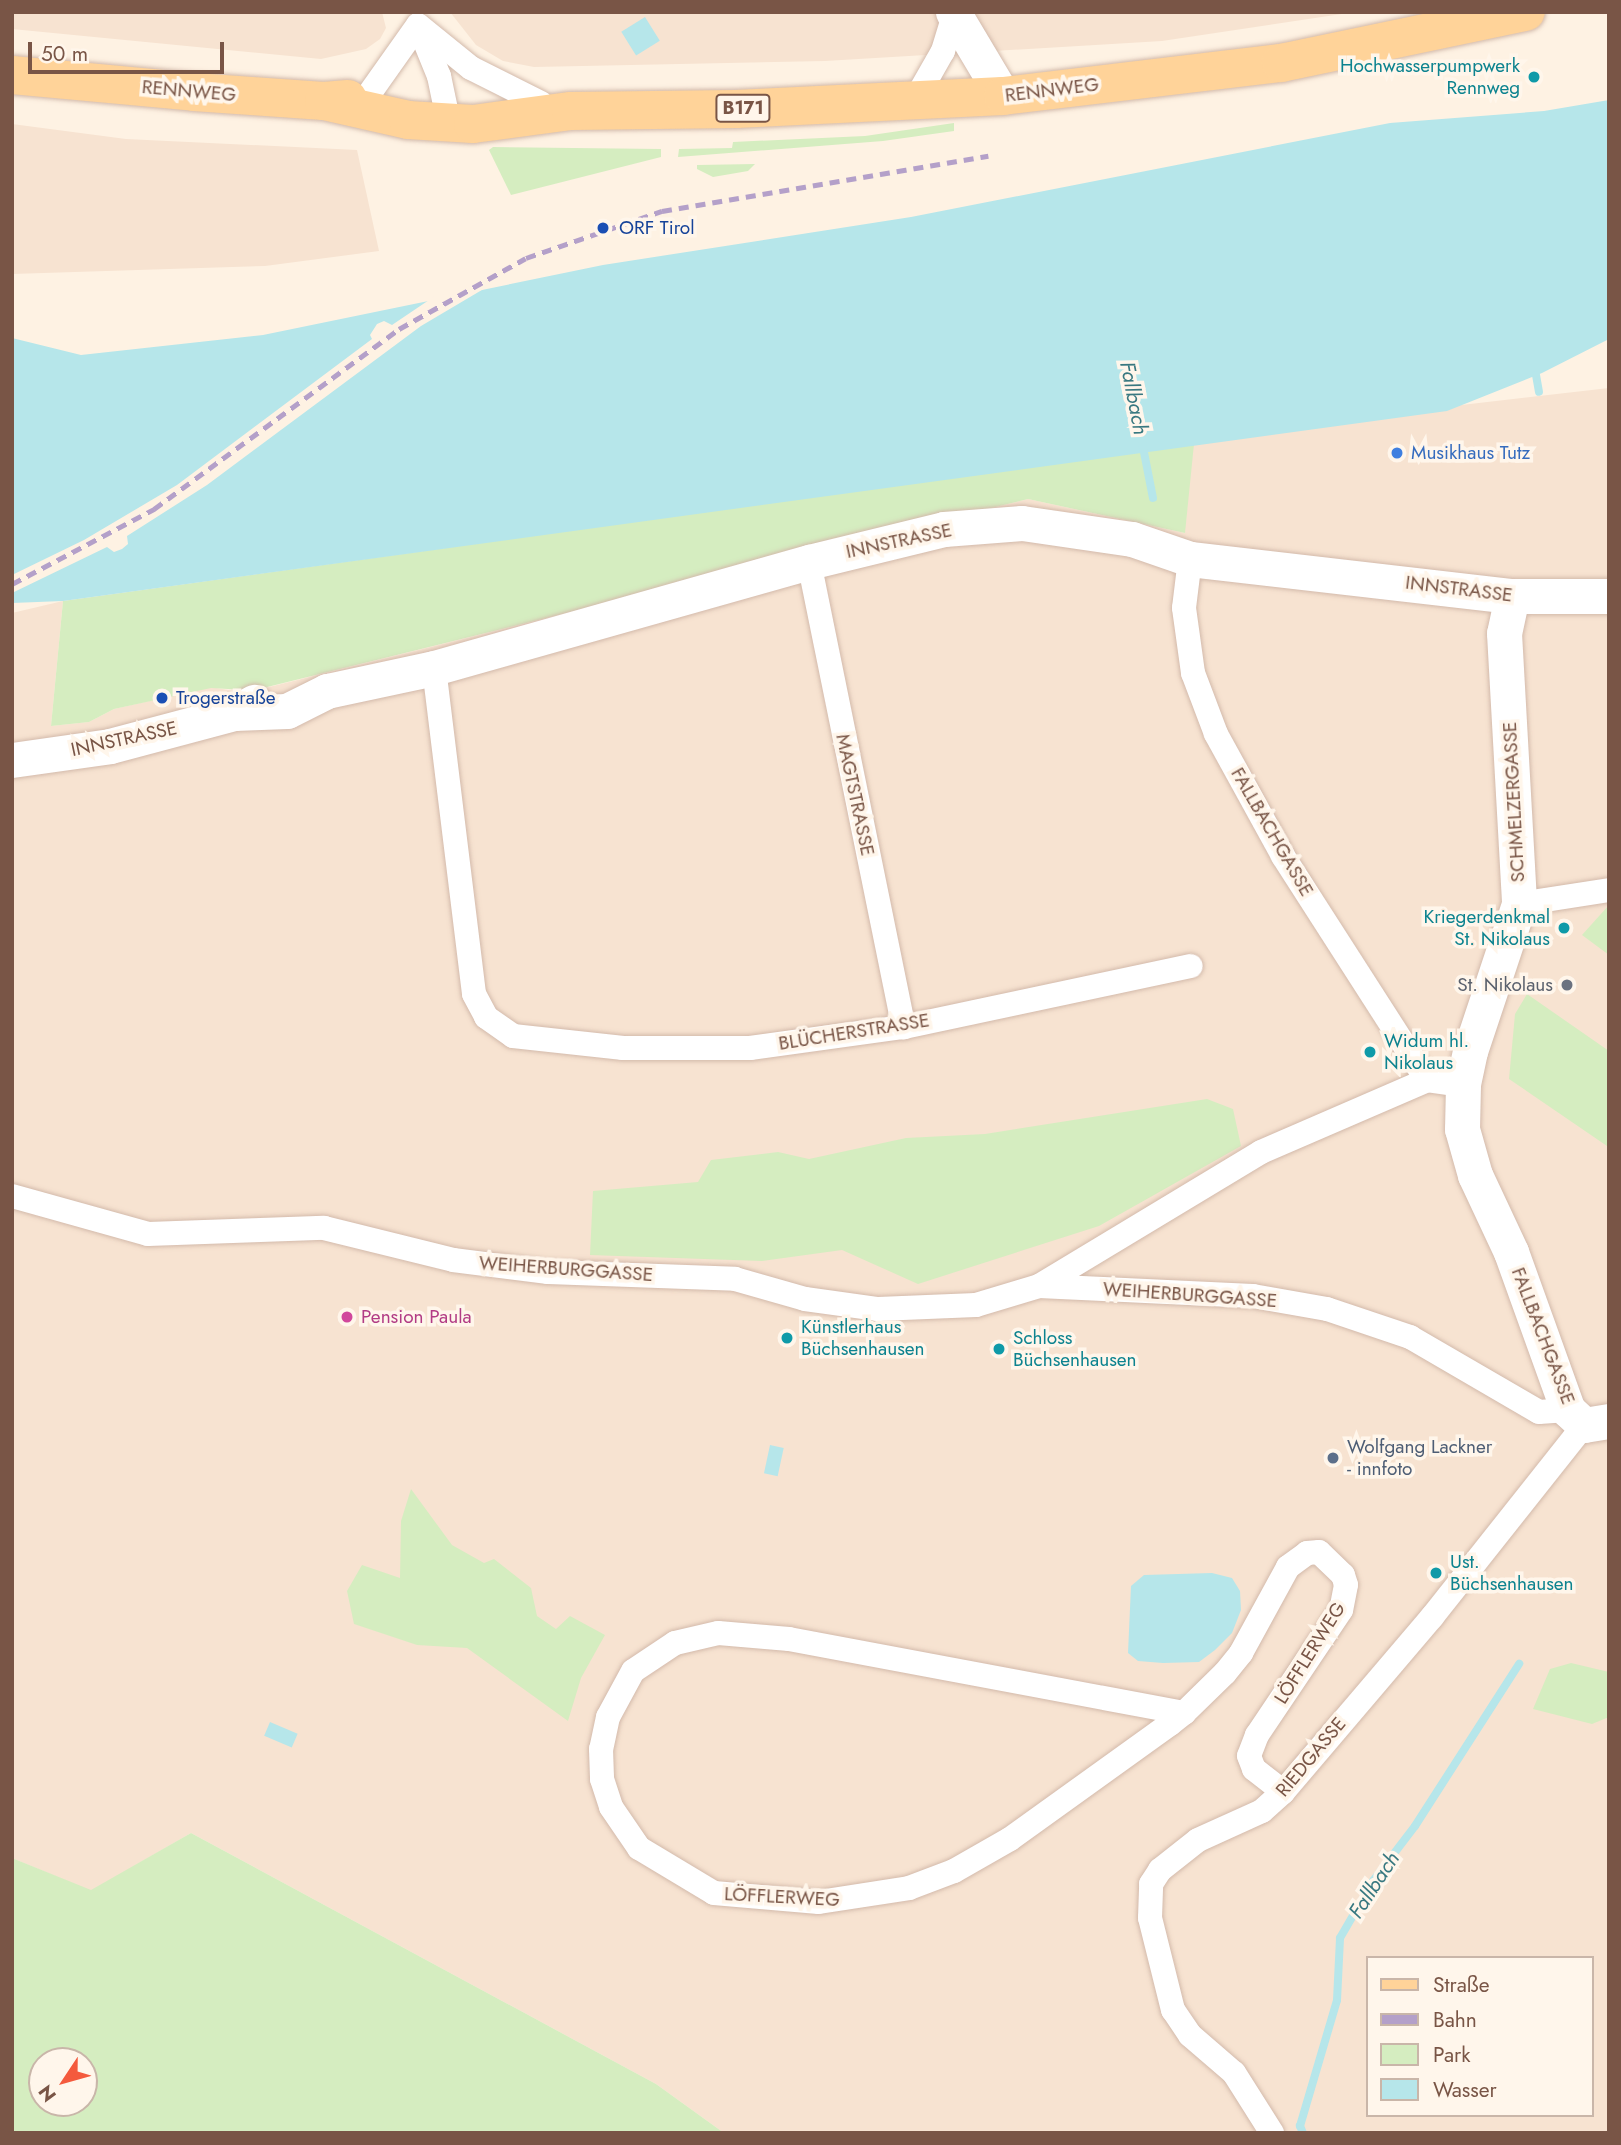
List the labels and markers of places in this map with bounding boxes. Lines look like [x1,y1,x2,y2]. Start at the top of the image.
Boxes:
place label: Hochwasserpumpwerk Rennweg [1340,55,1520,99]
marker: Hochwasserpumpwerk Rennweg [1526,69,1542,85]
place label: ORF Tirol [619,217,695,239]
marker: ORF Tirol [593,218,613,238]
place label: Musikhaus Tutz [1411,442,1530,464]
marker: Musikhaus Tutz [1389,445,1405,461]
place label: Trogerstraße [176,687,275,709]
marker: Trogerstraße [154,690,170,706]
place label: Kriegerdenkmal St. Nikolaus [1424,906,1550,950]
marker: Kriegerdenkmal St. Nikolaus [1556,920,1572,936]
place label: St. Nikolaus [1457,974,1553,996]
marker: St. Nikolaus [1559,977,1575,993]
place label: Widum hl. Nikolaus [1384,1030,1469,1074]
marker: Widum hl. Nikolaus [1362,1044,1378,1060]
place label: Pension Paula [361,1306,472,1328]
marker: Pension Paula [339,1309,355,1325]
place label: Künstlerhaus Büchsenhausen [801,1316,925,1360]
place label: Schloss Büchsenhausen [1013,1327,1137,1371]
marker: Künstlerhaus Büchsenhausen [779,1330,795,1346]
marker: Schloss Büchsenhausen [991,1341,1007,1357]
place label: Wolfgang Lackner - innfoto [1347,1436,1492,1480]
marker: Wolfgang Lackner - innfoto [1325,1450,1341,1466]
place label: Ust. Büchsenhausen [1450,1551,1574,1595]
marker: Ust. Büchsenhausen [1428,1565,1444,1581]

